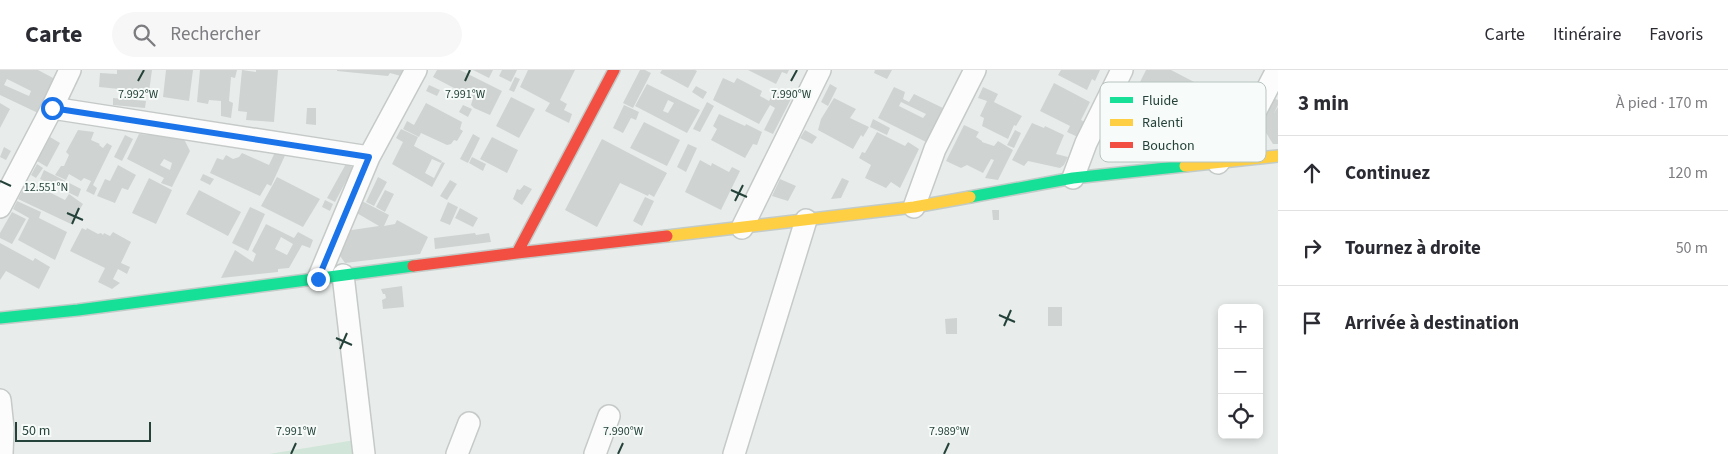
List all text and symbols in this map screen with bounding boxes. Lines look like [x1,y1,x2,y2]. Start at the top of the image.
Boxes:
search box [112,12,462,57]
text: Carte [25,17,82,52]
icon: search [130,21,158,49]
text: Rechercher [170,21,260,48]
text: Carte [1485,22,1525,47]
text: Itinéraire [1553,22,1621,47]
text: Favoris [1649,22,1703,47]
legend [1100,82,1266,162]
text: 7.992°W [118,86,159,103]
text: 7.991°W [445,86,486,103]
text: 7.990°W [771,86,812,103]
text: 3 min [1298,88,1349,118]
text: Fluide [1142,91,1178,111]
text: À pied · 170 m [1616,92,1708,114]
route start [41,97,64,120]
text: Ralenti [1142,113,1183,133]
text: Bouchon [1142,136,1195,156]
icon: ahead [1298,159,1326,187]
text: Continuez [1345,160,1430,187]
text: 120 m [1668,162,1708,184]
text: 12.551°N [24,179,68,196]
icon: right [1298,234,1326,262]
text: Tournez à droite [1345,235,1481,262]
text: 50 m [1676,237,1708,259]
route end [307,268,330,291]
map controls [1218,304,1263,439]
button: + [1218,304,1263,349]
icon: arrive [1298,309,1326,337]
text: Arrivée à destination [1345,310,1519,337]
button: − [1218,349,1263,394]
button: locate [1218,394,1263,439]
scale bar [15,419,151,442]
text: 50 m [22,421,50,441]
text: 7.991°W [276,423,317,440]
text: 7.990°W [603,423,644,440]
text: 7.989°W [929,423,970,440]

